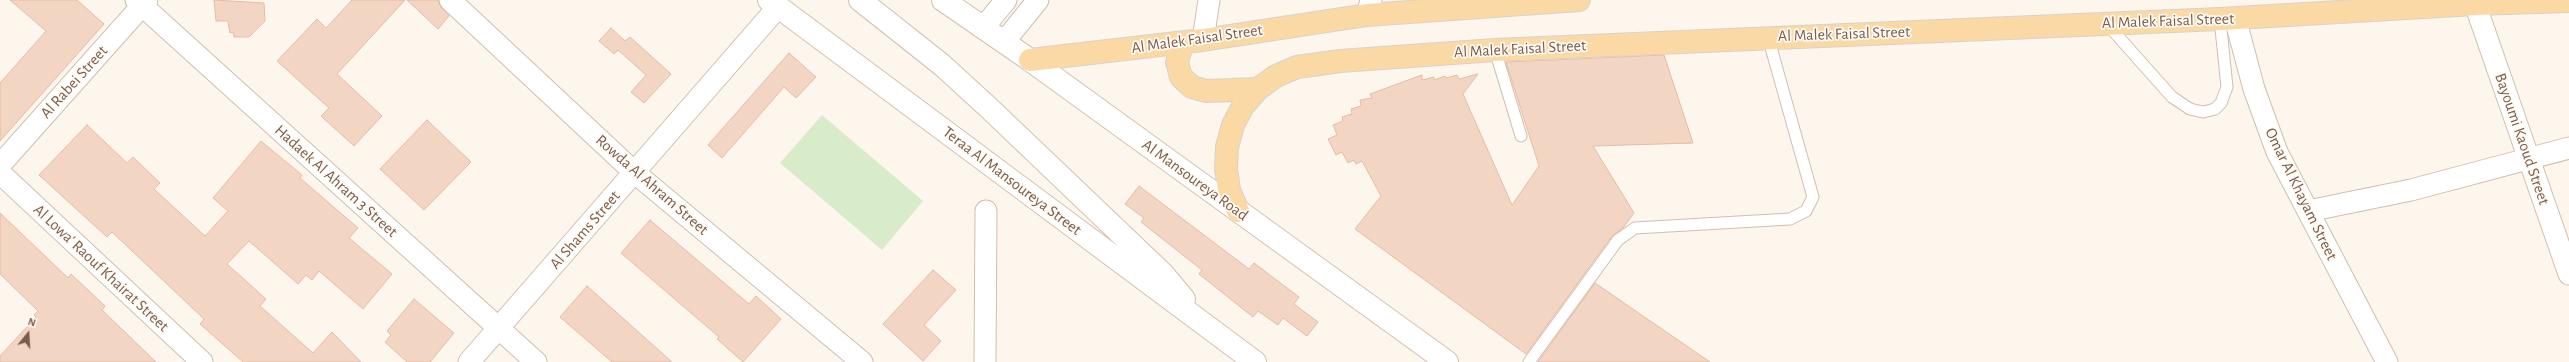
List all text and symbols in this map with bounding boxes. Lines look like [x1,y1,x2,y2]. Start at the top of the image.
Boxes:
street label: Al Malek Faisal Street [2102,9,2234,33]
street label: Al Malek Faisal Street [1130,20,1264,58]
street label: Al Malek Faisal Street [1778,22,1910,46]
street label: Al Malek Faisal Street [1453,36,1587,62]
street label: Al Rabei Street [36,42,112,122]
street label: Bayoumi Kaoud Street [2490,71,2554,207]
street label: Hadaek Al Ahram 3 Street [271,121,401,241]
street label: Teraa Al Mansoureya Street [939,122,1085,240]
street label: Omar Al Khayam Street [2261,125,2341,263]
street label: Rowda Al Ahram Street [592,131,712,239]
street label: Al Mansoureya Road [1138,135,1252,225]
street label: Al Shams Street [546,187,624,273]
street label: Al Lowa' Raouf Khairat Street [29,200,173,336]
north arrow [8,314,48,354]
text: N [27,316,37,329]

